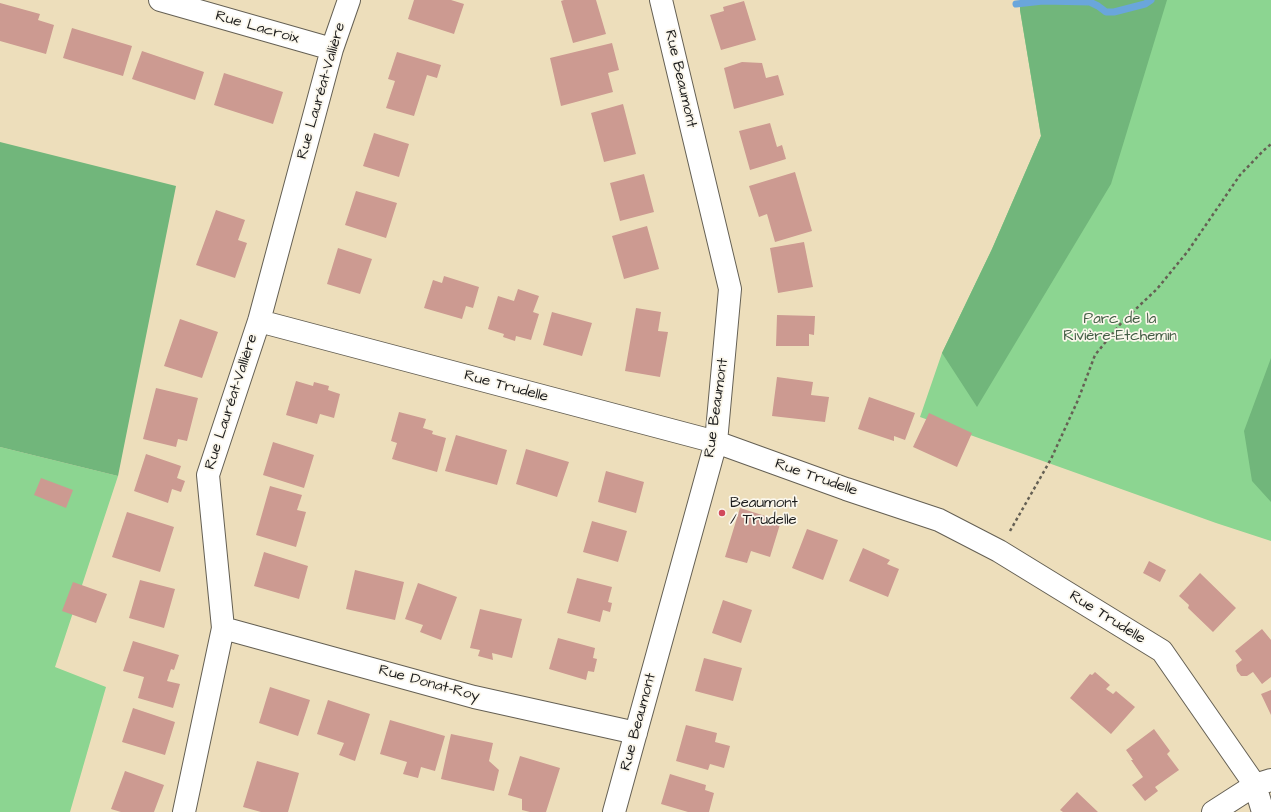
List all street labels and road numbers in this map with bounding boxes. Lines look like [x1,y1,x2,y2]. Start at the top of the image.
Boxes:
street label: Rue Lacroix [213,7,301,49]
street label: Rue Lauréat-Vallière [294,21,350,161]
street label: Rue Beaumont [660,28,700,130]
street label: Rue Lauréat-Vallière [202,332,262,472]
street label: Rue Beaumont [701,357,733,459]
street label: Rue Trudelle [462,367,550,407]
street label: Rue Trudelle [772,455,860,501]
street label: Rue Trudelle [1066,587,1148,649]
street label: Rue Donat-Roy [377,662,481,706]
street label: Rue Beaumont [617,671,661,773]

